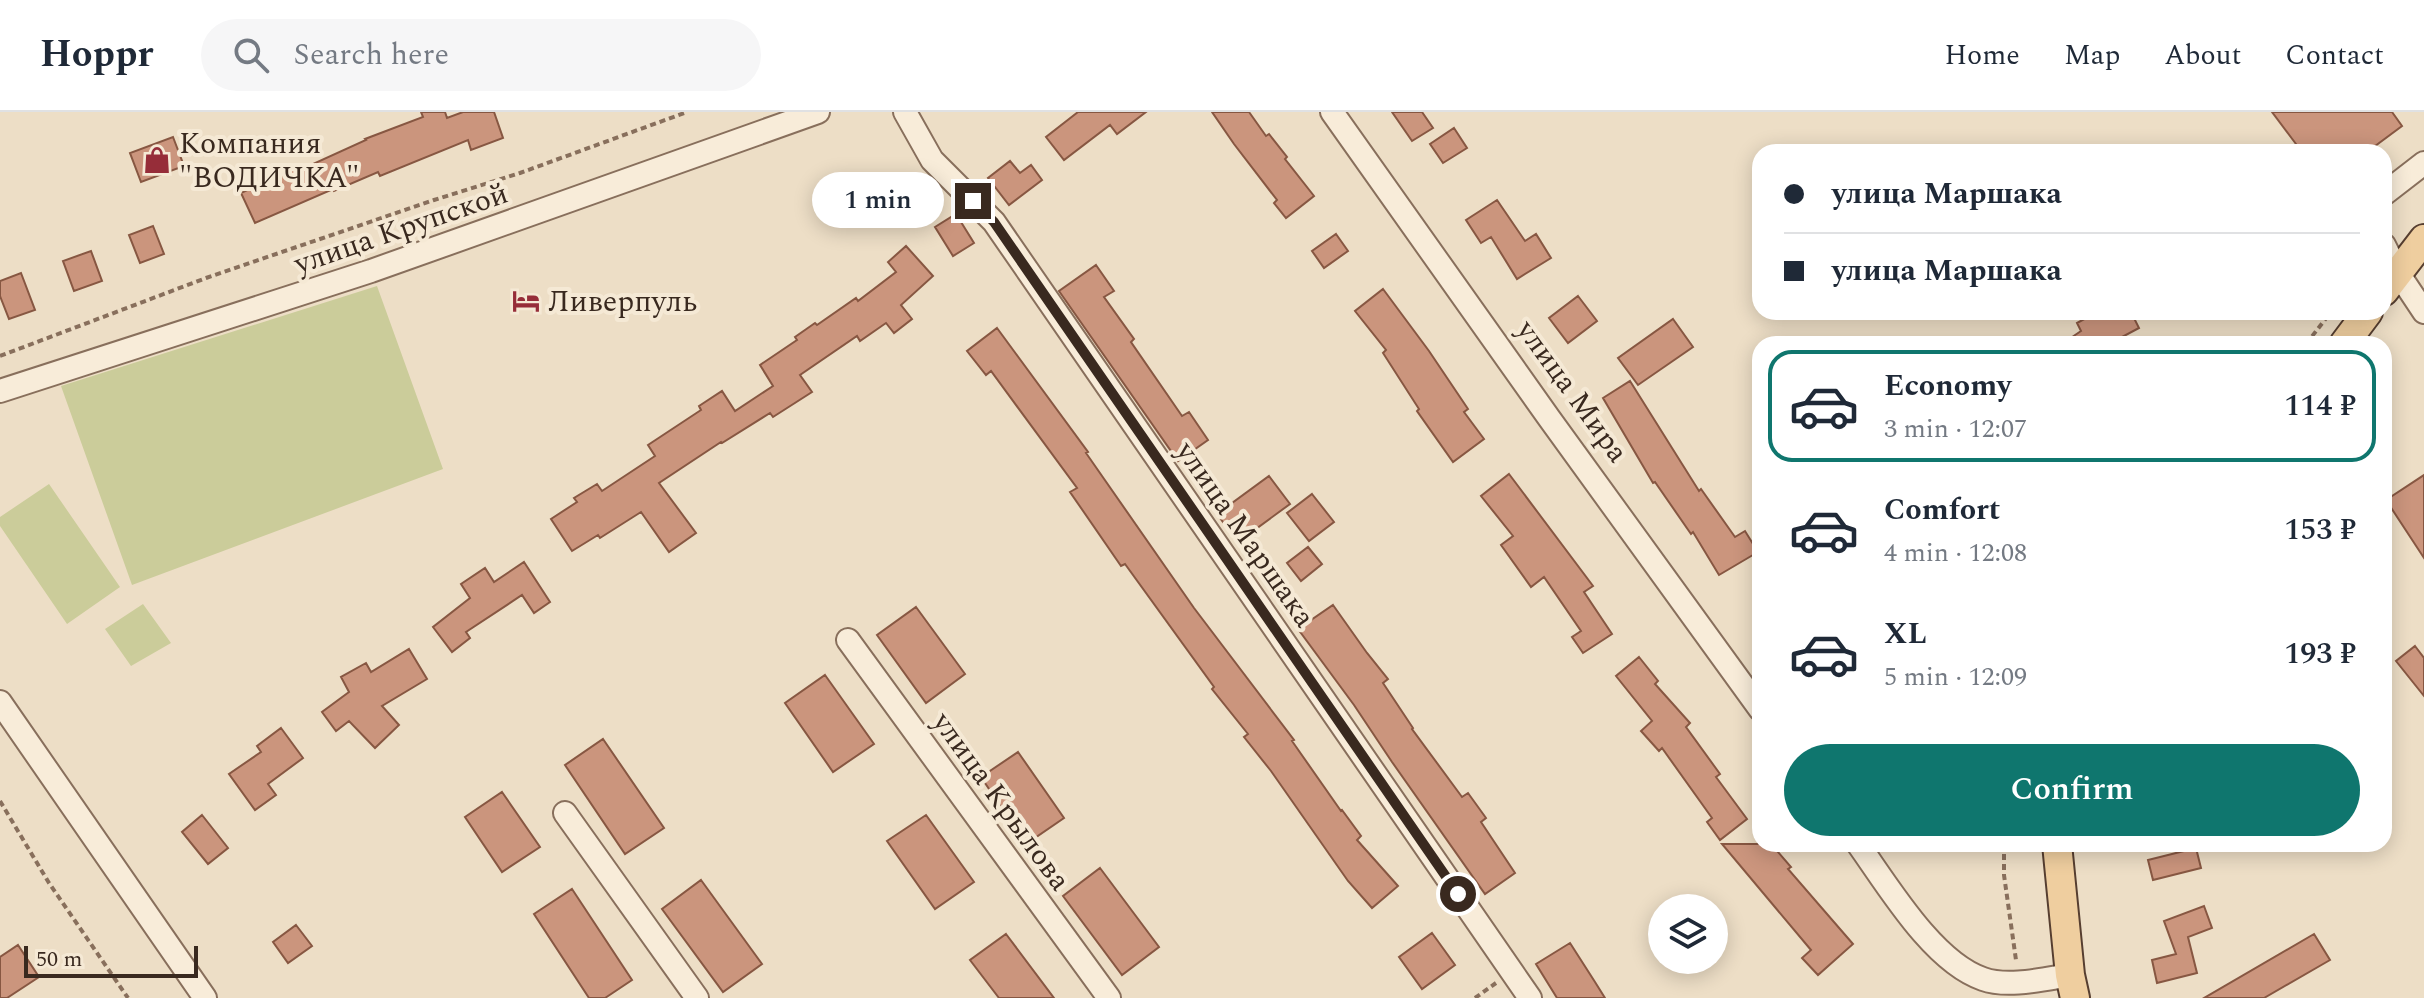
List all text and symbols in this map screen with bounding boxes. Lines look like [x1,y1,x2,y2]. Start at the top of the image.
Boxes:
search box [201,19,761,91]
text: Hoppr [40,26,153,84]
text: Search here [293,32,449,78]
icon: search [229,33,273,77]
text: Home [1944,34,2020,77]
text: Map [2064,34,2120,77]
text: About [2164,34,2241,77]
text: Contact [2285,34,2384,77]
place label: Компания "ВОДИЧКА" [179,121,360,201]
shop icon: Компания "ВОДИЧКА" [142,145,172,175]
street label: улица Крупской [287,171,514,287]
text: улица Маршака [1832,171,2062,217]
callout: 1 min [813,173,945,229]
text: 1 min [844,180,912,220]
route end [955,183,991,219]
text: улица Маршака [1832,248,2062,294]
place label: Ливерпуль [548,279,697,325]
hotel icon: Ливерпуль [511,286,541,316]
street label: улица Мира [1504,310,1640,473]
text: Economy [1884,363,2011,409]
icon: car [1788,370,1860,442]
text: 114 ₽ [2284,383,2356,429]
text: 3 min · 12:07 [1884,409,2027,449]
street label: улица Маршака [1163,431,1327,638]
text: Comfort [1884,487,2000,533]
icon: car [1788,494,1860,566]
text: 153 ₽ [2284,507,2356,553]
text: 4 min · 12:08 [1884,533,2027,573]
text: XL [1884,611,1927,657]
icon: car [1788,618,1860,690]
text: 193 ₽ [2284,631,2356,677]
text: 5 min · 12:09 [1884,657,2027,697]
street label: улица Крылова [920,702,1082,901]
button: Confirm [1784,744,2360,836]
route start [1440,876,1476,912]
map controls [1648,894,1728,974]
button: layers [1648,894,1728,974]
scale bar [24,942,198,978]
text: 50 m [36,943,82,976]

